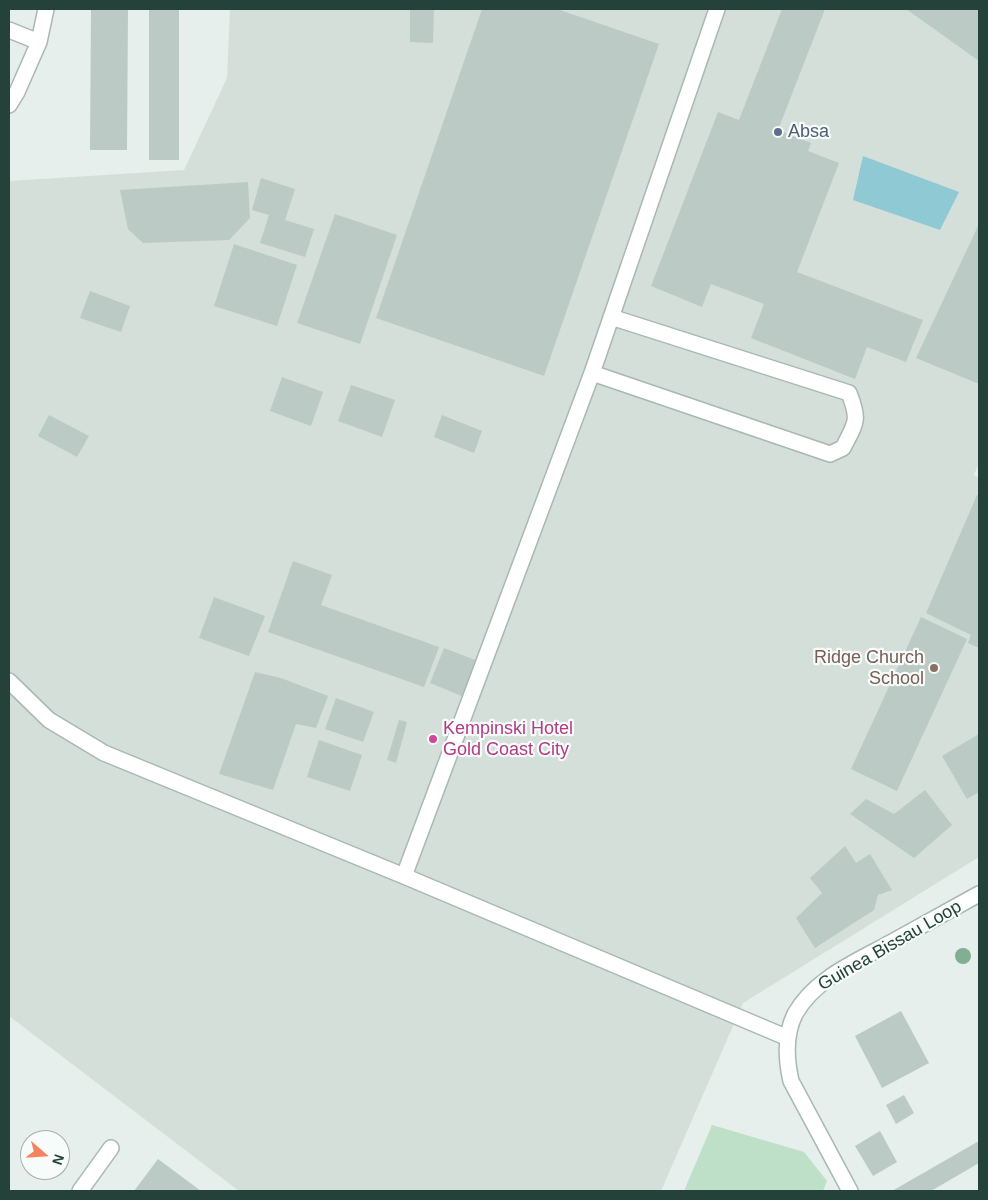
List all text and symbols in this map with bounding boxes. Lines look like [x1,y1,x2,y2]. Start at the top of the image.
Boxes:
place label: Absa [788,121,829,143]
marker: Absa [772,126,784,138]
place label: Ridge Church School [814,647,924,690]
marker: Ridge Church School [928,662,940,674]
place label: Kempinski Hotel Gold Coast City [443,718,573,761]
marker: Kempinski Hotel Gold Coast City [427,733,439,745]
street label: Guinea Bissau Loop [814,896,966,996]
north arrow [20,1130,70,1180]
text: N [49,1152,67,1167]

